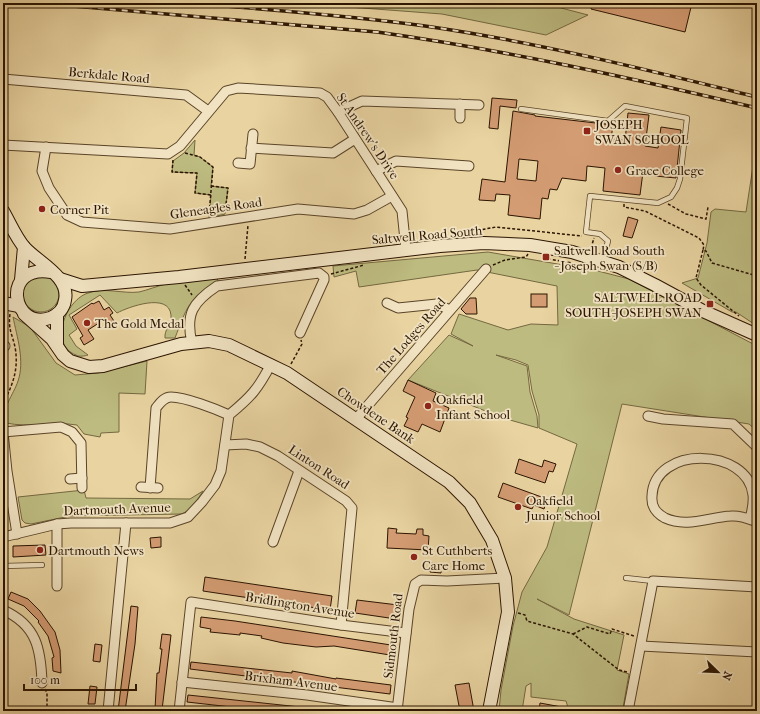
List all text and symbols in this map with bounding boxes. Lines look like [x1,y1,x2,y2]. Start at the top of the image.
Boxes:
street label: Berkdale Road [68,64,151,86]
street label: St Andrew's Drive [334,90,403,182]
place label: JOSEPH SWAN SCHOOL [594,117,689,147]
marker: JOSEPH SWAN SCHOOL [582,126,592,136]
place label: Grace College [626,163,704,178]
marker: Grace College [613,165,623,175]
street label: Gleneagles Road [169,194,264,222]
place label: Corner Pit [50,202,110,217]
marker: Corner Pit [37,204,47,214]
street label: Saltwell Road South [371,223,484,247]
place label: Saltwell Road South - Joseph Swan (S/B) [554,243,666,273]
marker: Saltwell Road South - Joseph Swan (S/B) [541,252,551,262]
place label: SALTWELL ROAD SOUTH-JOSEPH SWAN [565,290,702,320]
street label: The Lodges Road [374,294,449,378]
marker: SALTWELL ROAD SOUTH-JOSEPH SWAN [705,299,715,309]
place label: The Gold Medal [95,316,185,331]
marker: The Gold Medal [82,318,92,328]
street label: Chowdene Bank [334,383,418,447]
place label: Oakfield Infant School [436,392,511,422]
marker: Oakfield Infant School [423,401,433,411]
street label: Linton Road [286,442,353,493]
place label: Oakfield Junior School [525,493,601,523]
street label: Dartmouth Avenue [63,500,171,518]
marker: Oakfield Junior School [513,502,523,512]
place label: Dartmouth News [48,543,144,558]
place label: St Cuthberts Care Home [422,543,493,573]
marker: Dartmouth News [35,545,45,555]
marker: St Cuthberts Care Home [409,552,419,562]
street label: Bridlington Avenue [244,589,356,621]
street label: Sidmouth Road [380,592,406,679]
north arrow [698,652,738,692]
scale bar [24,666,136,692]
street label: Brixham Avenue [244,668,339,694]
text: N [719,669,734,683]
text: 100 m [30,673,60,687]

